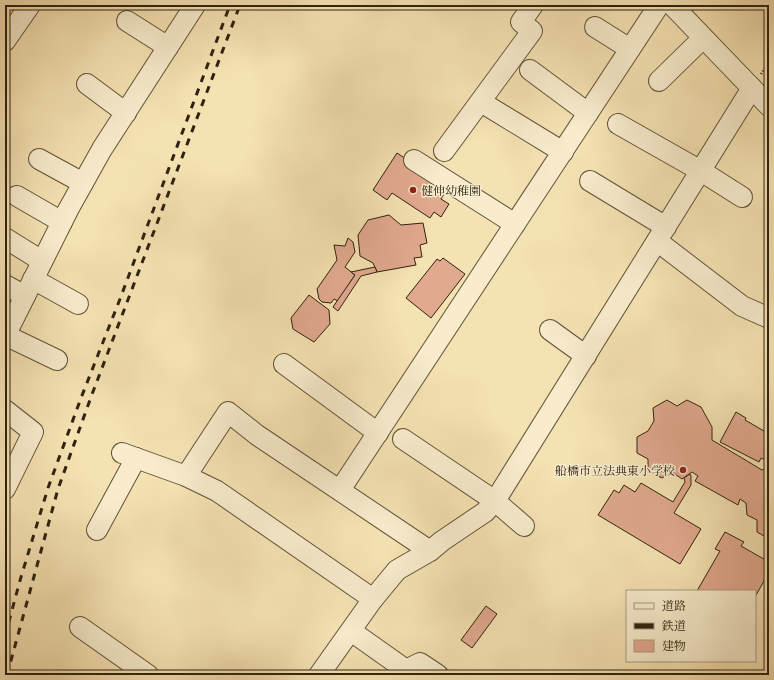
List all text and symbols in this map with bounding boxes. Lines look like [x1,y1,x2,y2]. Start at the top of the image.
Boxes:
place label: 健伸幼稚園 [421,182,481,199]
marker: 健伸幼稚園 [408,185,418,195]
place label: 船橋市立法典東小学校 [555,462,675,479]
marker: 船橋市立法典東小学校 [678,465,688,475]
legend [626,590,756,662]
text: 道路 [662,597,686,614]
text: 鉄道 [661,617,686,634]
text: 建物 [662,637,686,654]

